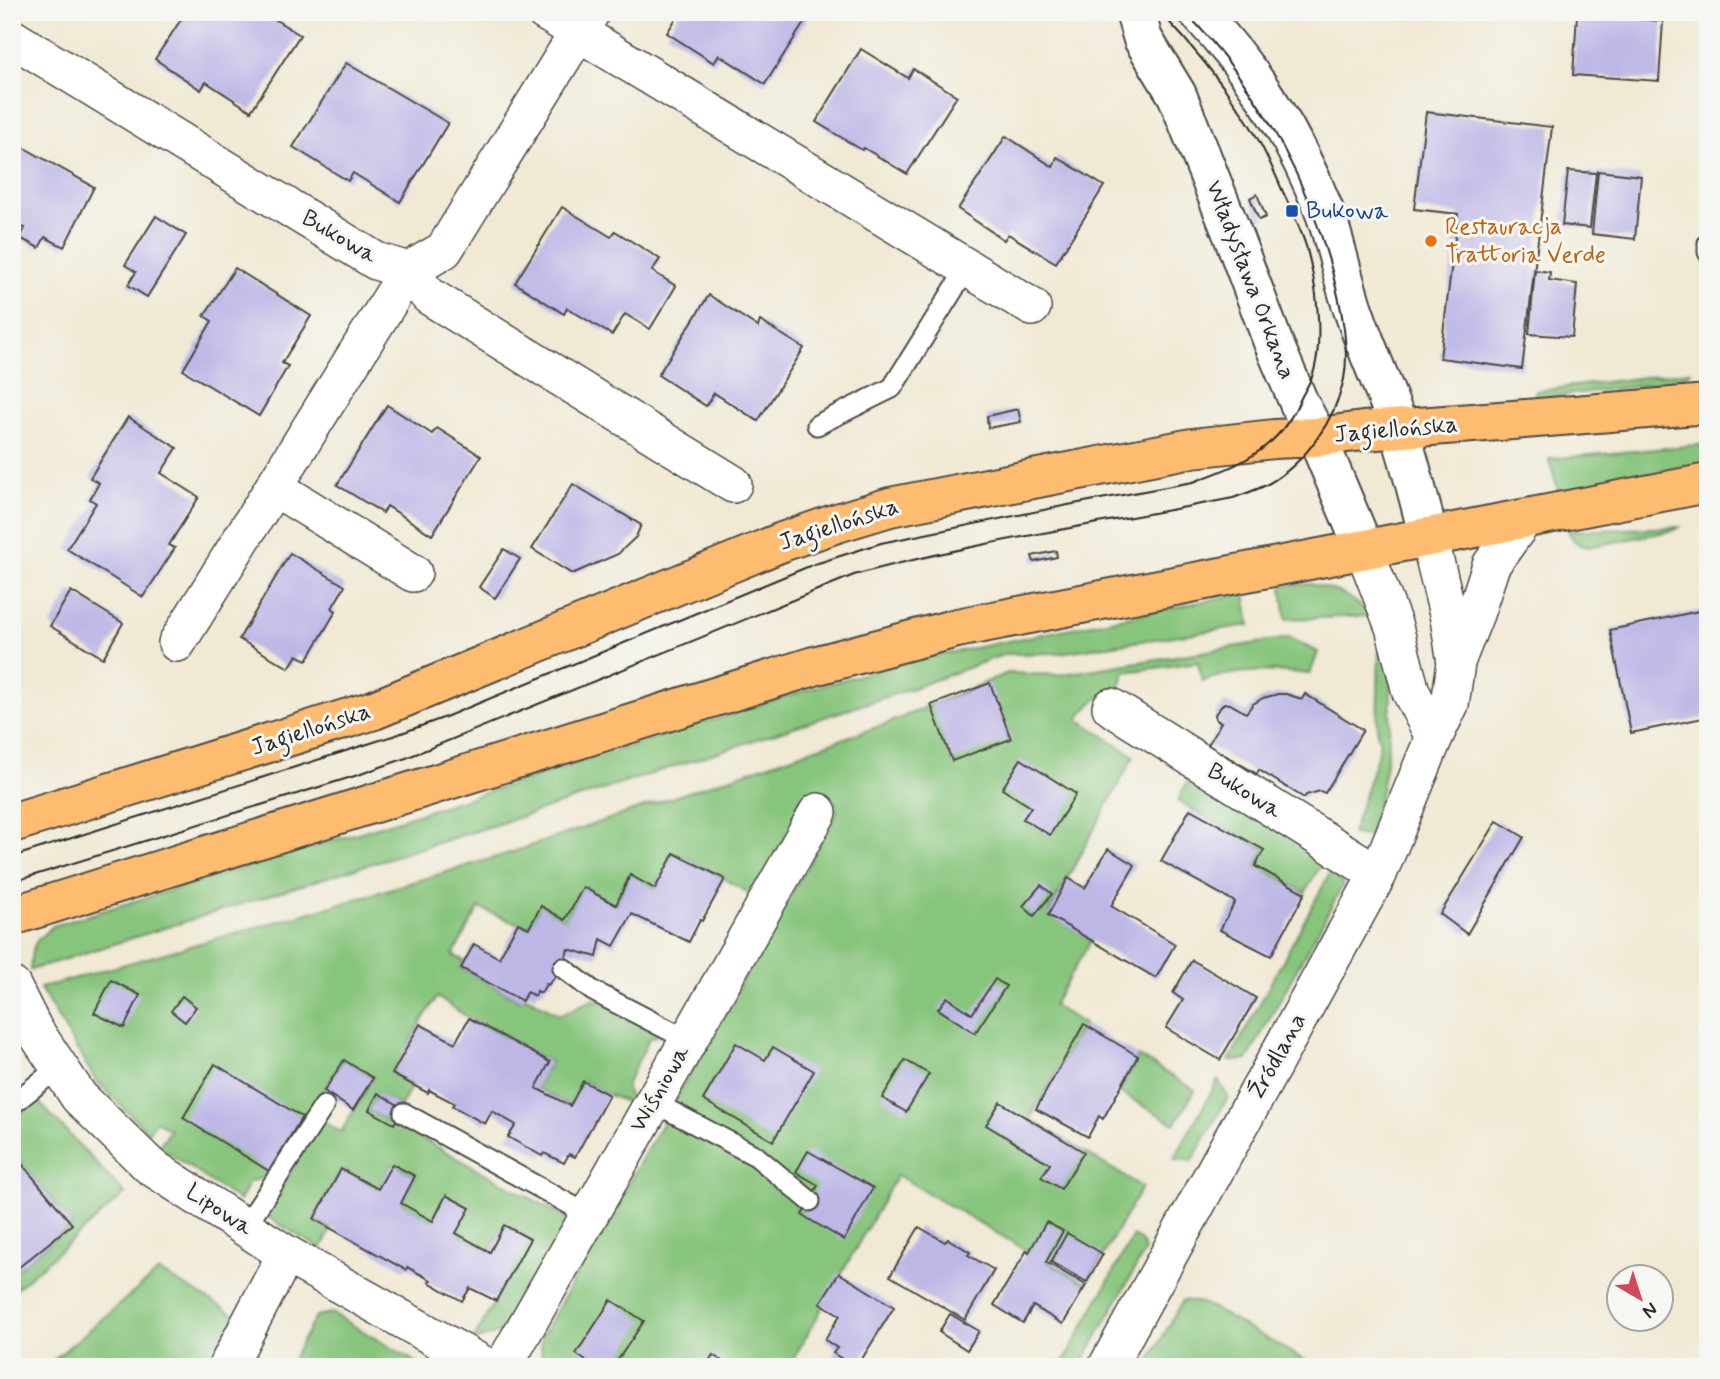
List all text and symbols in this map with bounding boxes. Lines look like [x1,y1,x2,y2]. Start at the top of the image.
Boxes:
street label: Władysława Orkana [1198,176,1302,384]
place label: Bukowa [1306,196,1389,227]
street label: Bukowa [296,203,383,271]
marker: Bukowa [1284,203,1300,219]
place label: Restauracja Trattoria Verde [1445,212,1606,271]
marker: Restauracja Trattoria Verde [1423,233,1439,249]
street label: Jagiellońska [1333,409,1459,454]
street label: Jagiellońska [775,491,904,562]
street label: Jagiellońska [247,696,376,767]
street label: Bukowa [1201,756,1288,826]
street label: Źródlana [1242,1008,1314,1104]
street label: Wiśniowa [623,1040,697,1138]
street label: Lipowa [180,1177,259,1243]
north arrow [1604,1264,1674,1334]
text: N [1637,1296,1663,1324]

